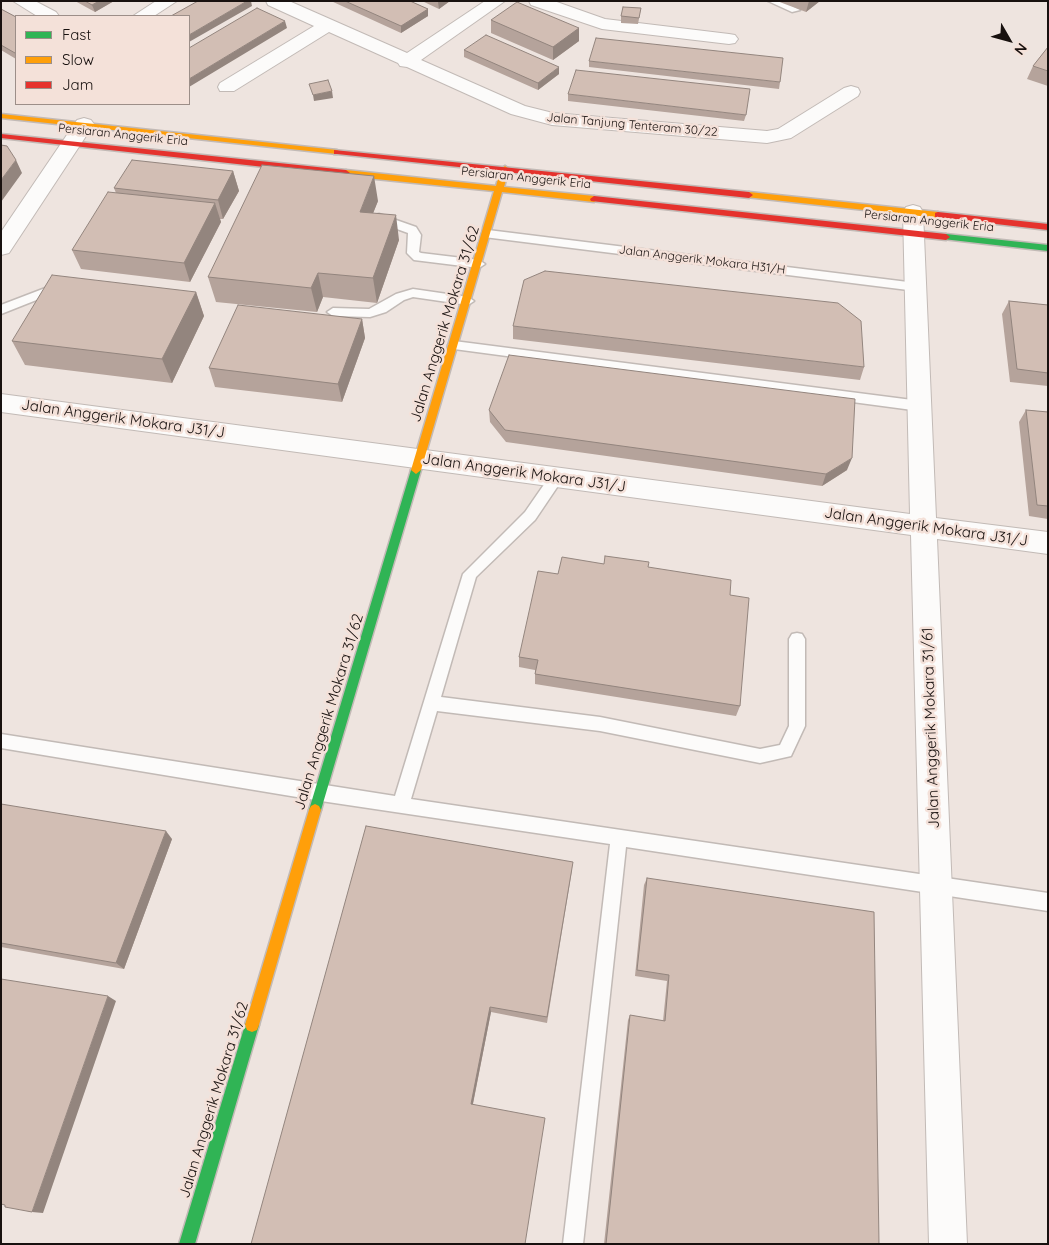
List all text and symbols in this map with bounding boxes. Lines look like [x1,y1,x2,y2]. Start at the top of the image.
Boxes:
legend [15,15,190,105]
north arrow [984,15,1034,65]
text: Fast [62,25,91,44]
text: N [1011,40,1031,59]
text: Slow [62,50,94,69]
text: Jam [62,75,93,94]
street label: Jalan Tanjung Tenteram 30/22 [546,110,718,140]
street label: Persiaran Anggerik Eria [57,121,189,149]
street label: Persiaran Anggerik Eria [460,164,592,192]
street label: Persiaran Anggerik Eria [863,207,995,235]
street label: Jalan Anggerik Mokara 31/62 [407,224,483,424]
street label: Jalan Anggerik Mokara H31/H [618,243,786,277]
street label: Jalan Anggerik Mokara J31/J [20,396,226,442]
street label: Jalan Anggerik Mokara J31/J [421,450,627,496]
street label: Jalan Anggerik Mokara J31/J [823,504,1029,550]
street label: Jalan Anggerik Mokara 31/62 [291,612,367,812]
street label: Jalan Anggerik Mokara 31/61 [918,627,944,829]
street label: Jalan Anggerik Mokara 31/62 [176,1000,252,1200]

